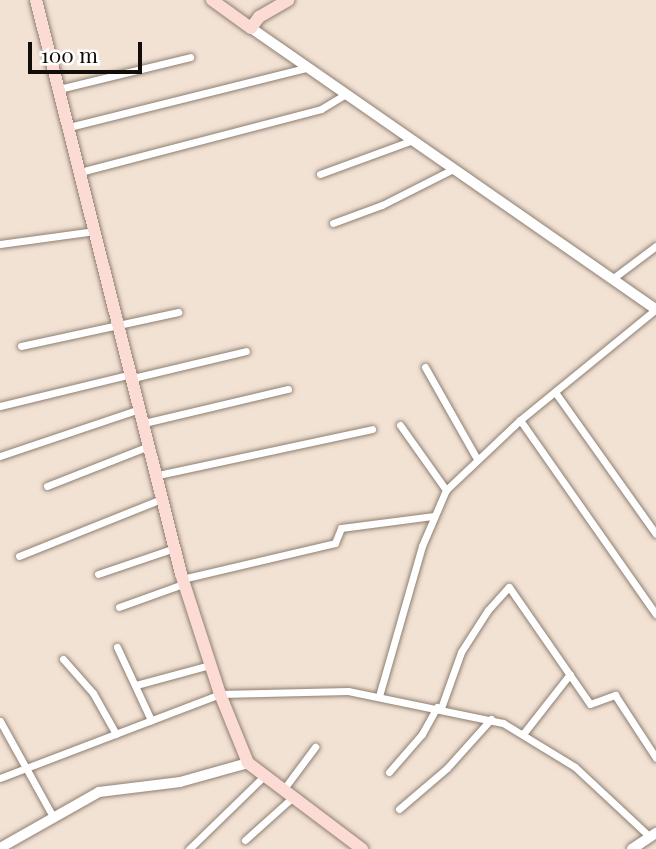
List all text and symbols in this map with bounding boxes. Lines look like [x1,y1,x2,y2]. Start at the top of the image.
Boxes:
scale bar [32,28,145,72]
text: 100 m [41,40,98,68]

